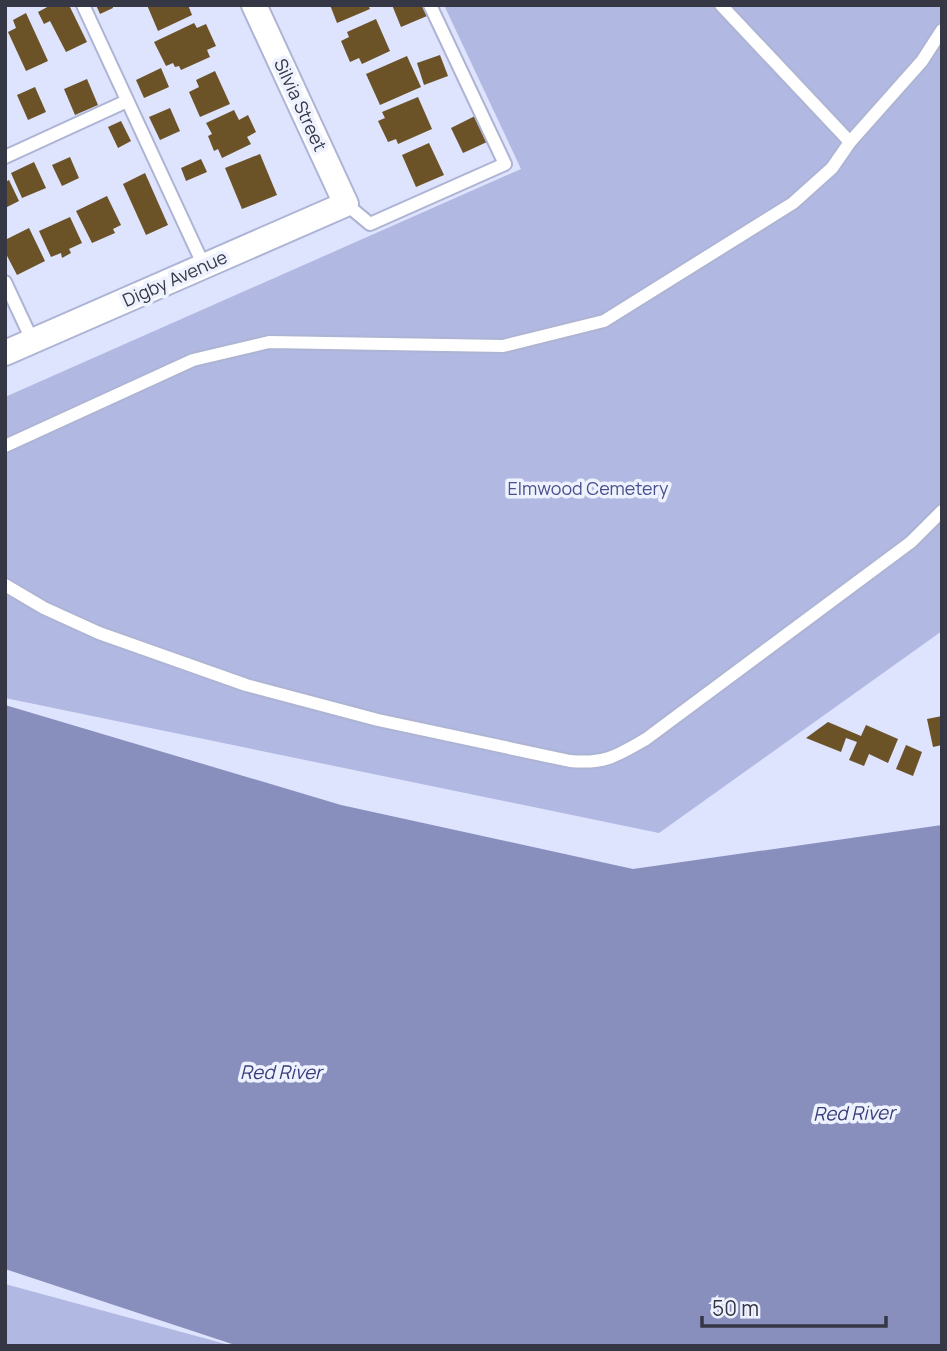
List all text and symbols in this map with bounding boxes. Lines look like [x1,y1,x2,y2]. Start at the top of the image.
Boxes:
street label: Silvia Street [269,54,333,155]
street label: Digby Avenue [119,244,231,312]
park label: Elmwood Cemetery [508,476,669,500]
water label: Red River [240,1059,324,1085]
water label: Red River [813,1099,897,1127]
scale bar [702,1284,886,1328]
text: 50 m [712,1294,759,1322]

